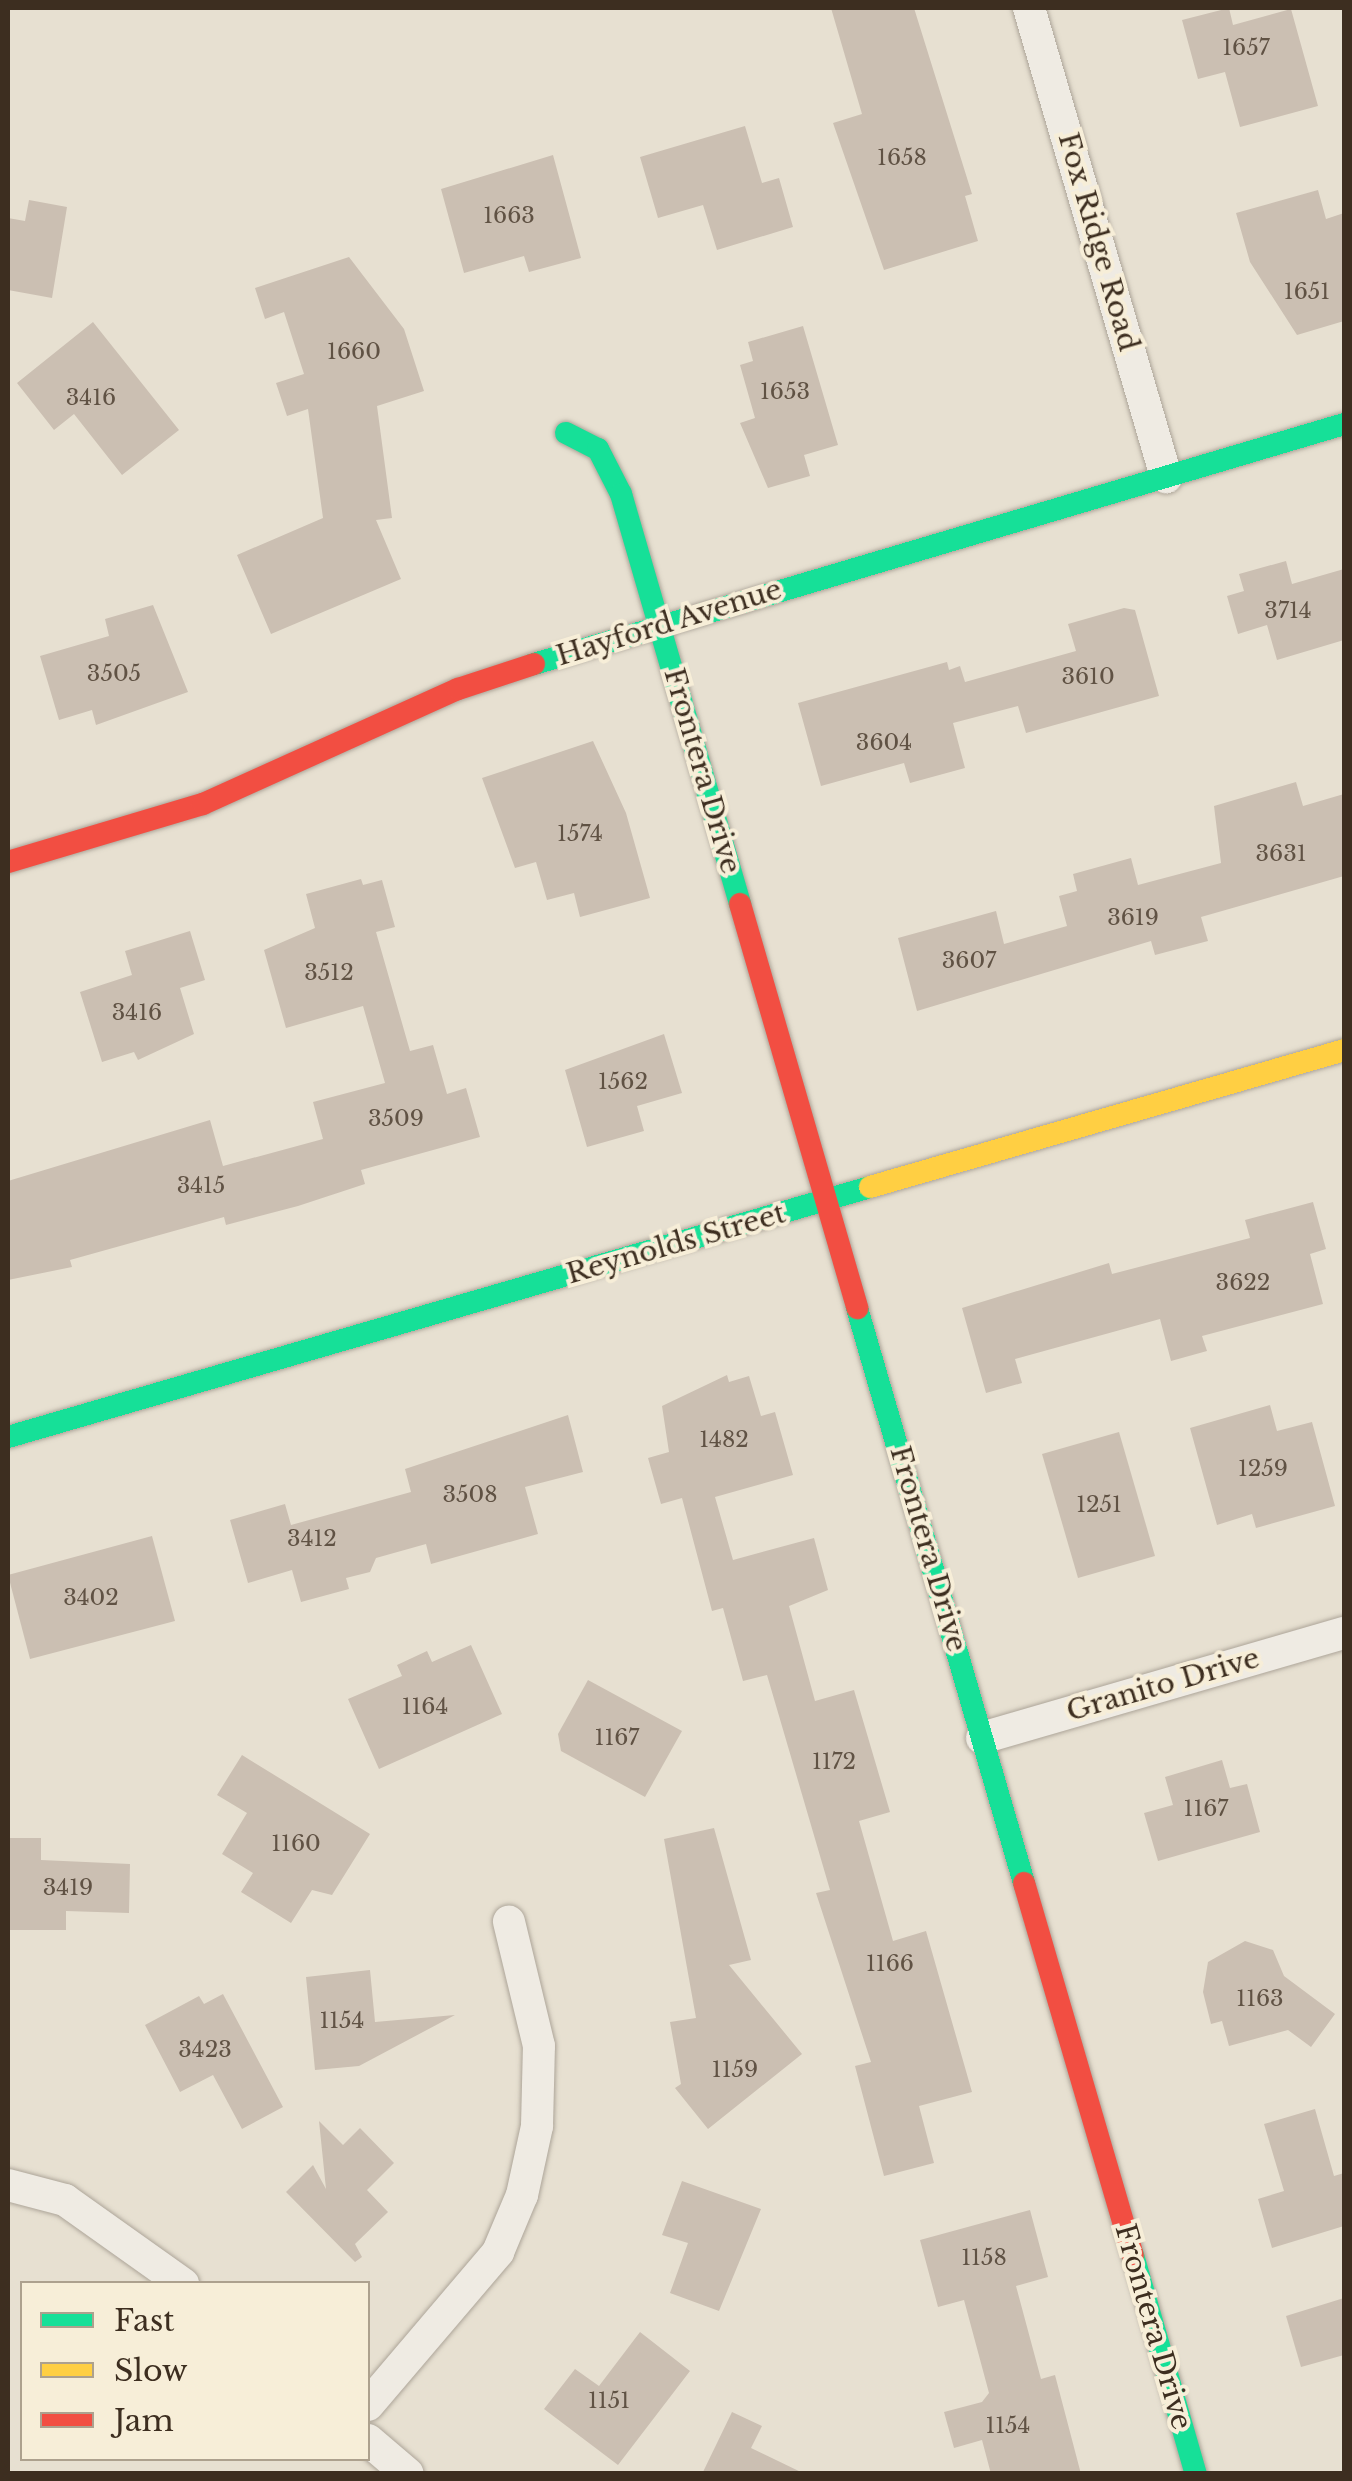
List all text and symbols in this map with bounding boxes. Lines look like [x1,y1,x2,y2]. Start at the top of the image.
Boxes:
house number: 1657 [1222,35,1270,61]
street label: Fox Ridge Road [1051,129,1145,355]
house number: 1658 [877,145,927,171]
house number: 1663 [483,203,535,229]
house number: 1651 [1284,279,1330,305]
house number: 1660 [327,339,381,365]
house number: 1653 [760,379,810,405]
house number: 3416 [66,385,116,411]
street label: Hayford Avenue [552,573,786,673]
house number: 3714 [1264,598,1312,624]
house number: 3505 [87,661,141,687]
street label: Frontera Drive [657,664,747,878]
house number: 3610 [1061,664,1115,690]
house number: 3604 [856,730,912,756]
house number: 1574 [557,821,603,847]
house number: 3631 [1255,841,1307,867]
house number: 3619 [1107,905,1159,931]
house number: 3607 [942,948,996,974]
house number: 3512 [304,960,354,986]
house number: 3416 [112,1000,162,1026]
house number: 1562 [598,1069,648,1095]
house number: 3509 [368,1106,424,1132]
house number: 3415 [177,1173,225,1199]
street label: Reynolds Street [563,1197,789,1291]
house number: 3622 [1216,1270,1270,1296]
house number: 1482 [699,1427,749,1453]
street label: Frontera Drive [883,1442,973,1656]
house number: 1259 [1238,1456,1288,1482]
house number: 3508 [442,1482,498,1508]
house number: 1251 [1076,1492,1122,1518]
house number: 3412 [287,1526,337,1552]
house number: 3402 [63,1585,119,1611]
street label: Granito Drive [1063,1641,1263,1729]
house number: 1164 [402,1694,448,1720]
house number: 1167 [595,1725,639,1751]
house number: 1172 [812,1749,856,1775]
house number: 1167 [1184,1796,1228,1822]
house number: 1160 [271,1831,321,1857]
house number: 3419 [43,1875,93,1901]
house number: 1166 [866,1951,914,1977]
house number: 1163 [1236,1986,1284,2012]
house number: 1154 [320,2008,364,2034]
house number: 3423 [178,2037,232,2063]
house number: 1159 [712,2057,758,2083]
street label: Frontera Drive [1108,2220,1198,2434]
house number: 1158 [961,2245,1007,2271]
legend [20,2281,370,2461]
text: Fast [114,2302,175,2339]
text: Slow [114,2352,188,2389]
house number: 1151 [588,2388,630,2414]
text: Jam [114,2402,174,2439]
house number: 1154 [986,2413,1030,2439]

